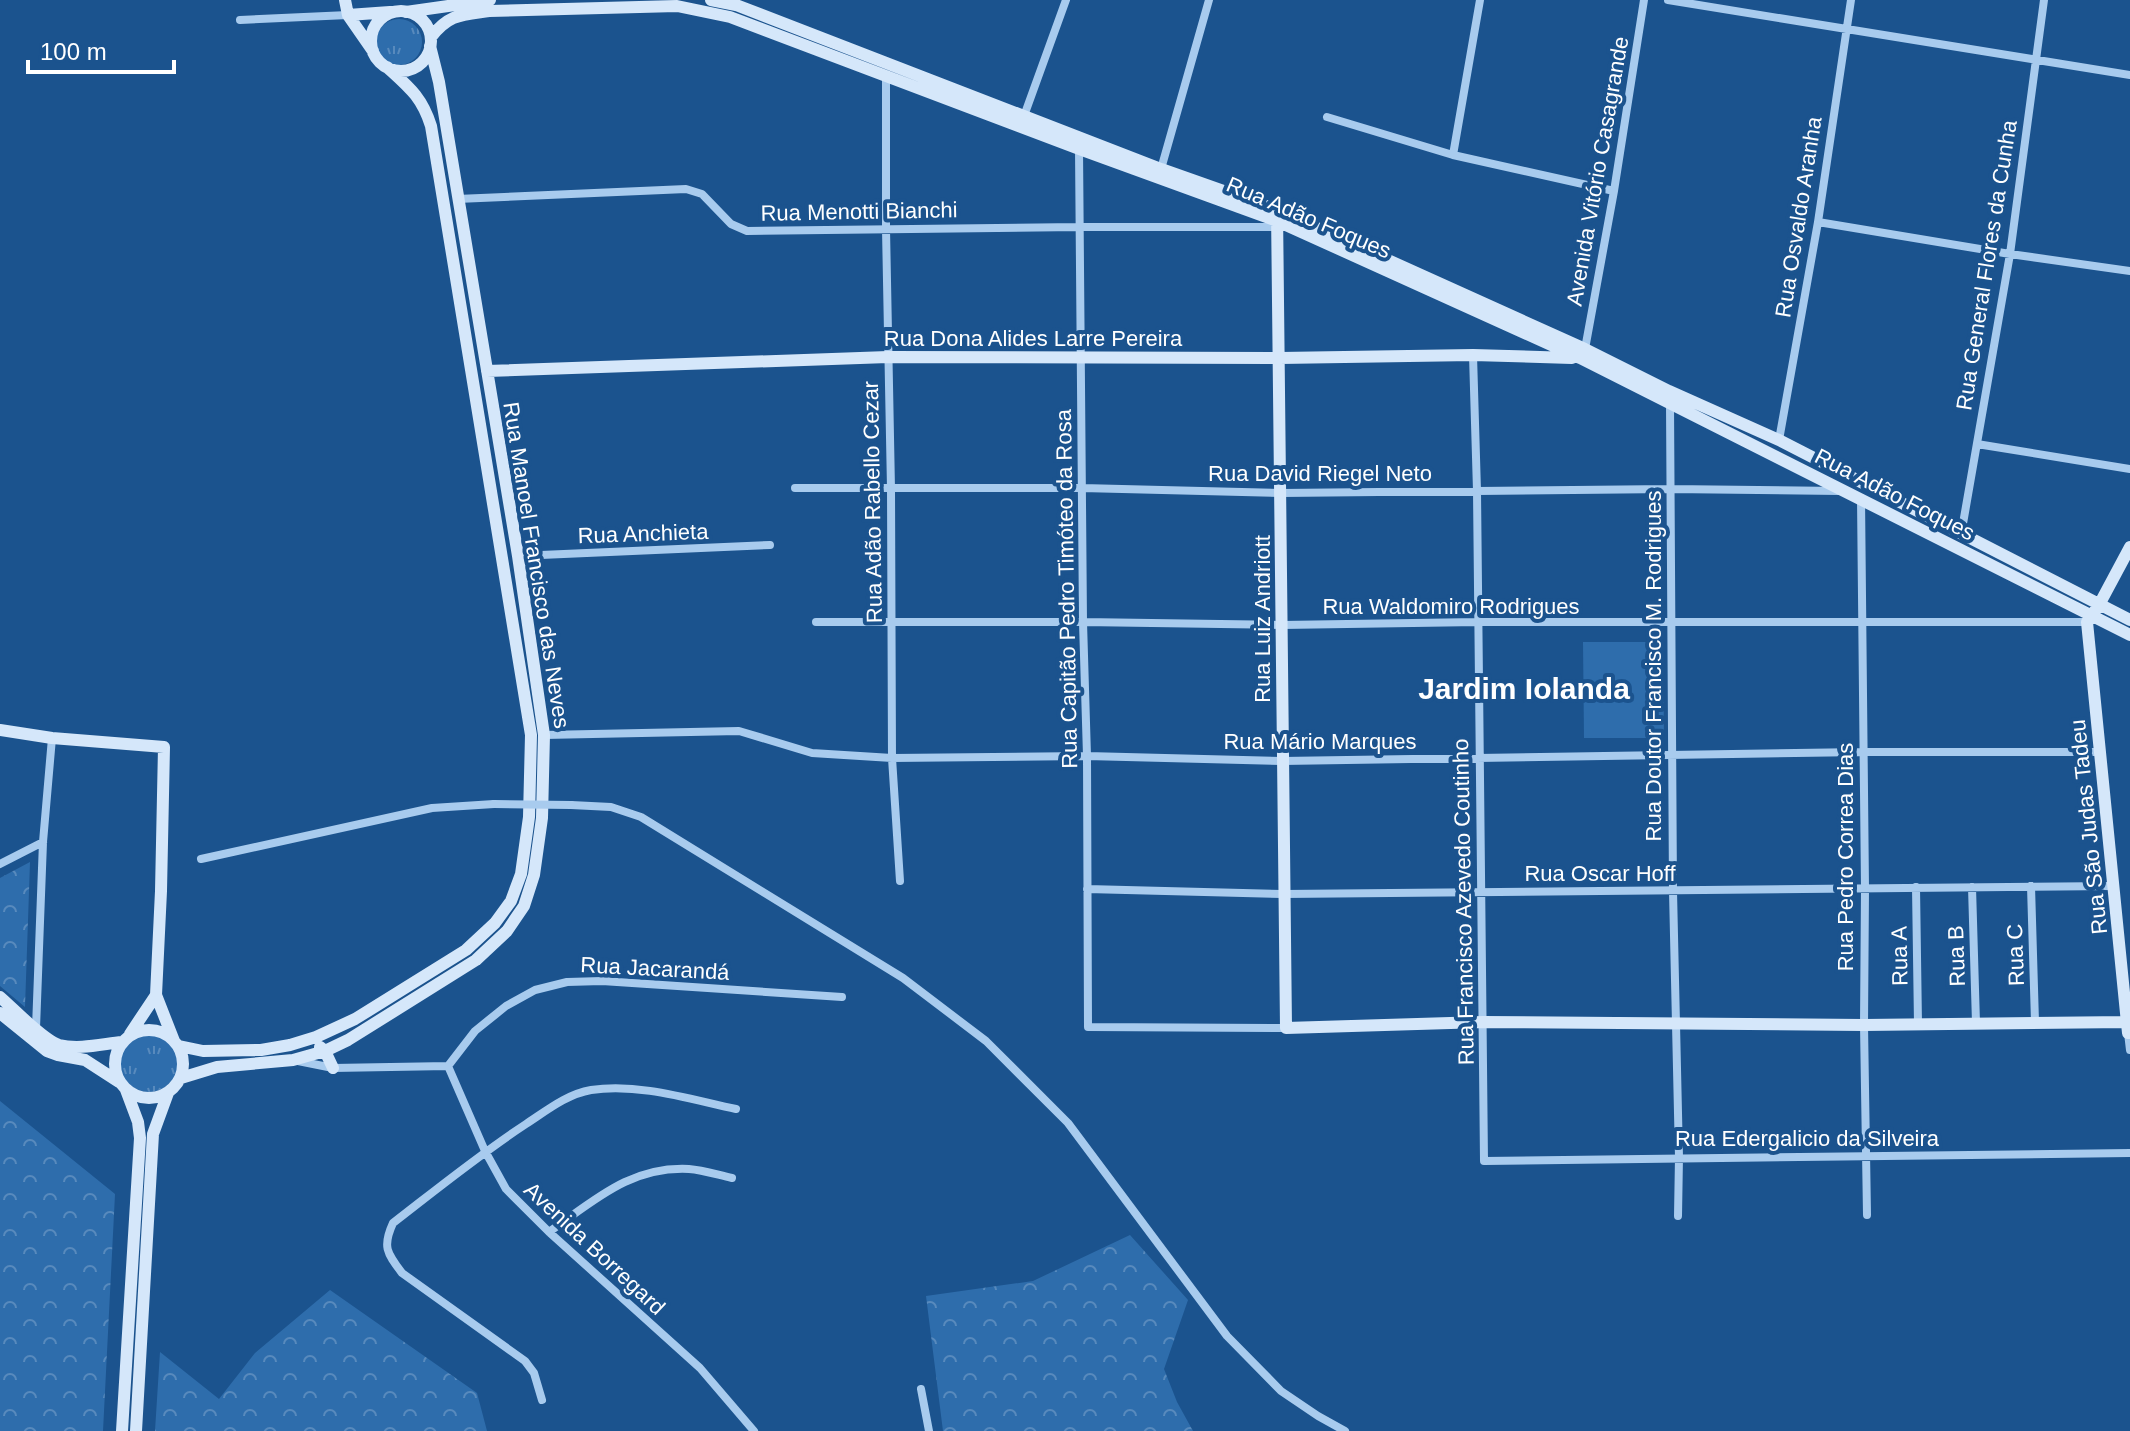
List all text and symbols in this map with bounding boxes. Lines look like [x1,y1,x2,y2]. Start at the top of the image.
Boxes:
scale bar [28,24,174,74]
street label: Avenida Vitório Casagrande [1561,34,1634,308]
text: 100 m [40,38,107,65]
street label: Rua Osvaldo Aranha [1770,114,1827,319]
street label: Rua General Flores da Cunha [1951,117,2022,412]
street label: Rua Adão Foques [1223,172,1395,263]
street label: Rua Menotti Bianchi [760,197,958,226]
street label: Rua Dona Alides Larre Pereira [884,326,1183,351]
street label: Rua Adão Rabello Cezar [858,381,887,623]
street label: Rua Manoel Francisco das Neves [498,400,575,730]
street label: Rua Capitão Pedro Timóteo da Rosa [1051,408,1082,769]
street label: Rua Adão Foques [1811,443,1979,546]
street label: Rua David Riegel Neto [1208,461,1432,486]
street label: Rua Doutor Francisco M. Rodrigues [1641,491,1666,841]
street label: Rua Anchieta [577,519,710,548]
street label: Rua Luiz Andriott [1250,535,1275,703]
street label: Rua Waldomiro Rodrigues [1322,594,1580,619]
district label: Jardim Iolanda [1418,672,1630,705]
street label: Rua São Judas Tadeu [2065,718,2112,936]
street label: Rua Mário Marques [1223,729,1417,754]
street label: Rua Francisco Azevedo Coutinho [1448,739,1479,1065]
street label: Rua Pedro Correa Dias [1833,743,1858,971]
street label: Rua Oscar Hoff [1524,861,1676,886]
street label: Rua C [2002,923,2029,987]
street label: Rua A [1886,925,1913,986]
street label: Rua B [1943,925,1970,987]
street label: Rua Jacarandá [580,952,731,985]
street label: Rua Edergalicio da Silveira [1675,1126,1940,1151]
street label: Avenida Borregard [519,1177,670,1320]

